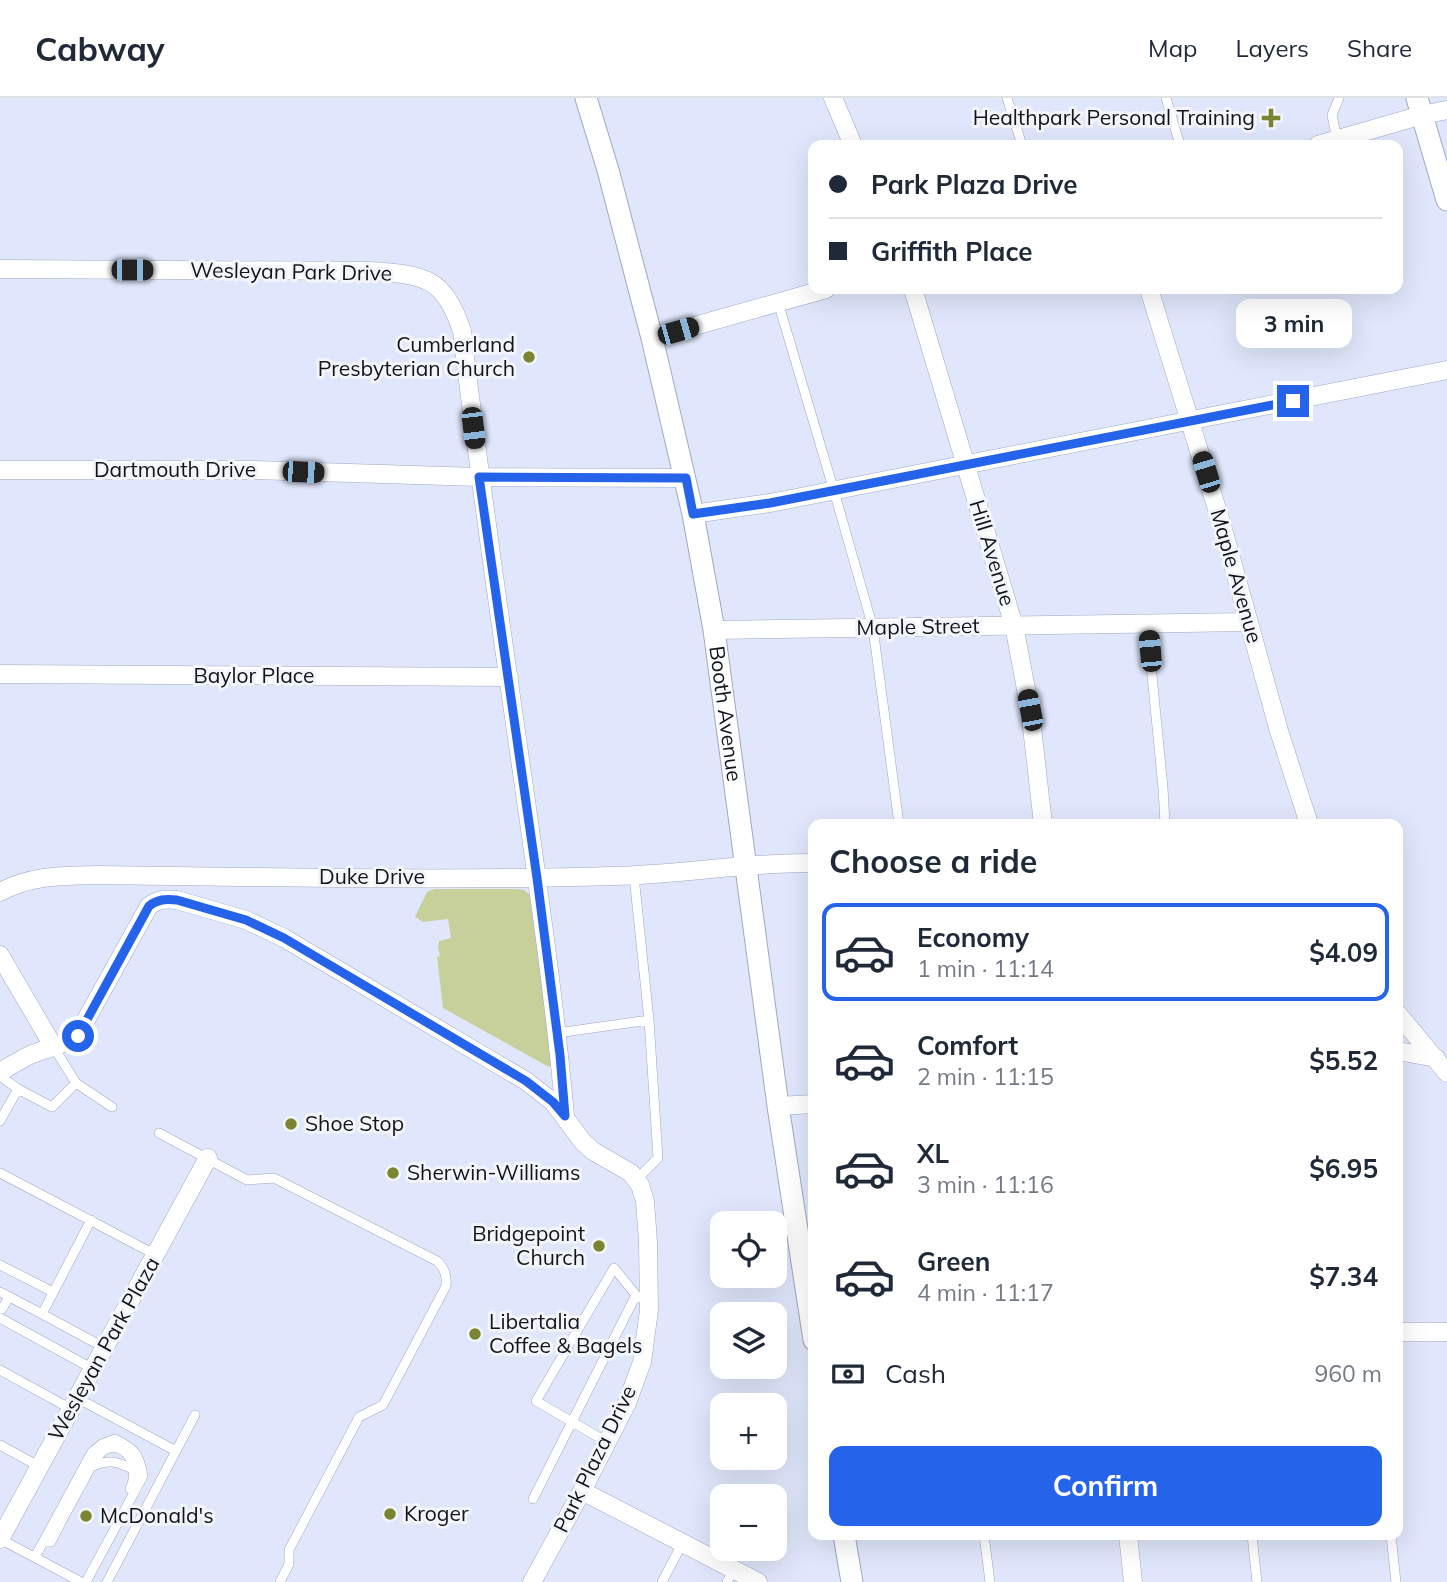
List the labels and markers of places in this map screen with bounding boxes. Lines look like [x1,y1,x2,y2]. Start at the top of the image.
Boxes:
place label: Healthpark Personal Training [973,104,1255,130]
marker: Healthpark Personal Training [1261,108,1281,128]
place label: Cumberland Presbyterian Church [318,331,515,381]
marker: Cumberland Presbyterian Church [521,349,537,365]
place label: Shoe Stop [305,1110,404,1136]
marker: Shoe Stop [283,1116,299,1132]
place label: Sherwin-Williams [407,1159,580,1185]
marker: Sherwin-Williams [385,1165,401,1181]
place label: Bridgepoint Church [472,1220,585,1270]
marker: Bridgepoint Church [591,1238,607,1254]
place label: Libertalia Coffee & Bagels [489,1308,642,1358]
marker: Libertalia Coffee & Bagels [467,1326,483,1342]
place label: Kroger [404,1500,469,1526]
place label: McDonald's [100,1502,214,1528]
marker: Kroger [382,1506,398,1522]
marker: McDonald's [78,1508,94,1524]

